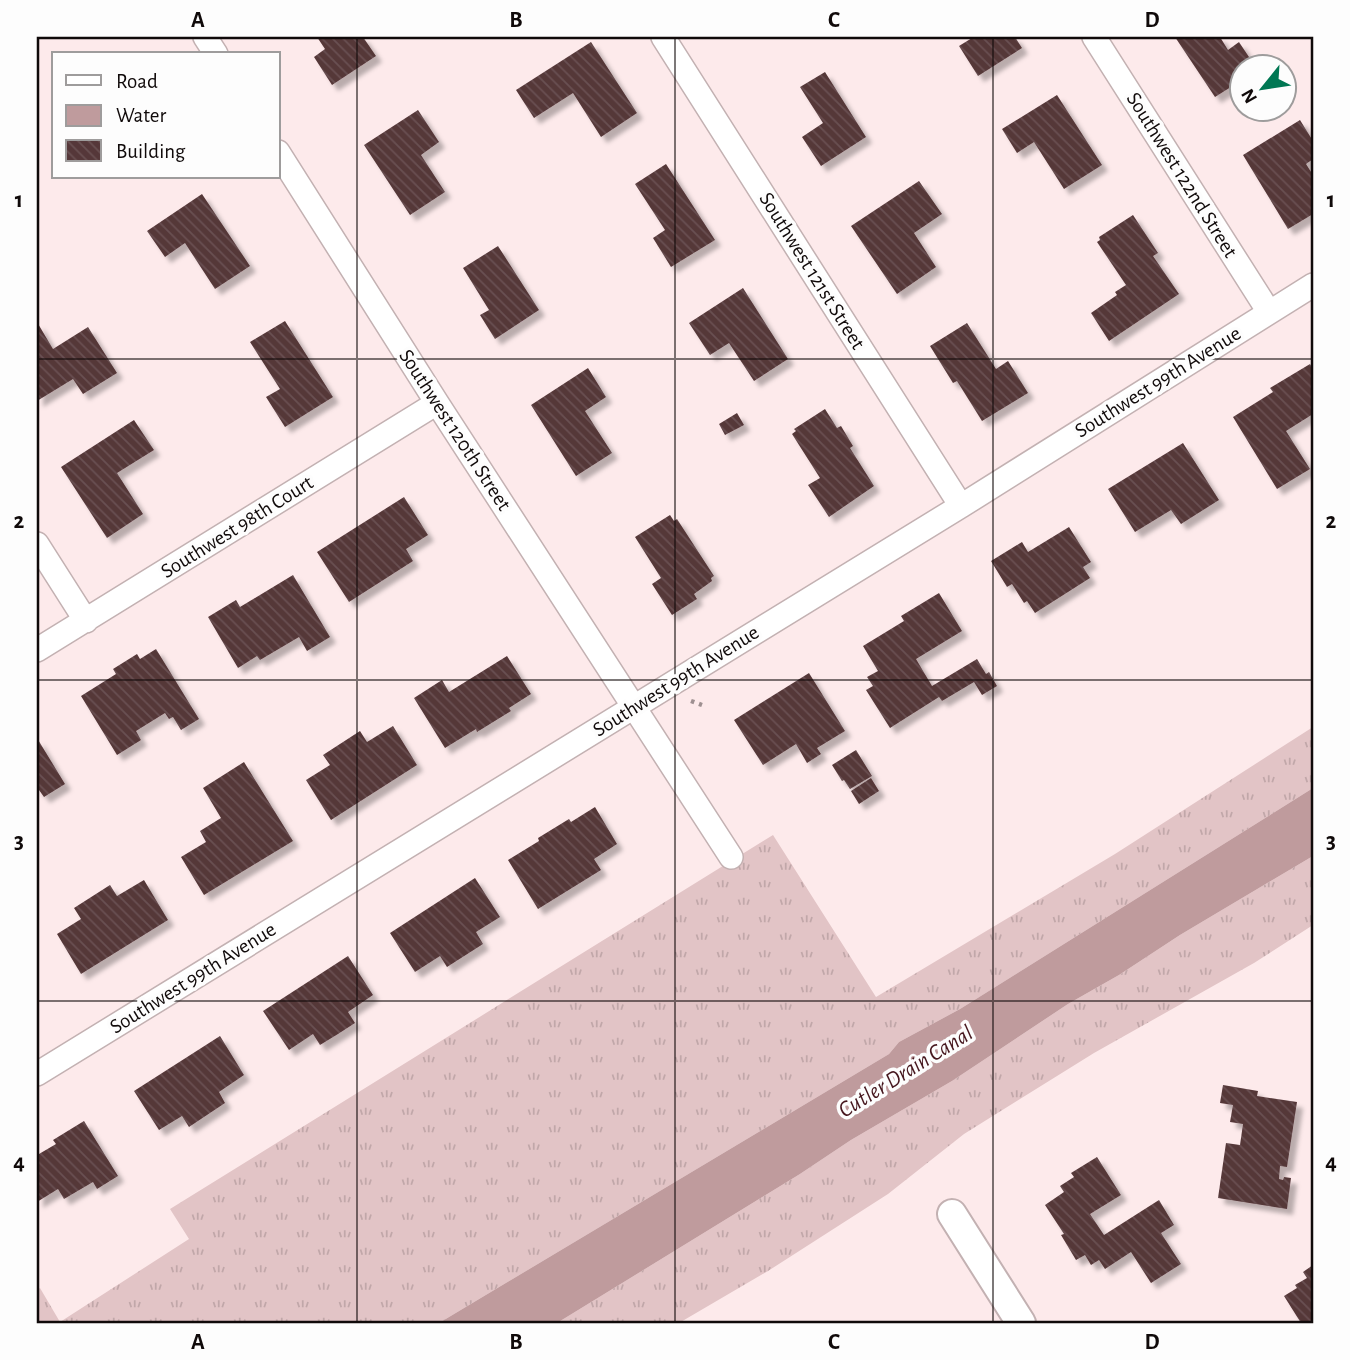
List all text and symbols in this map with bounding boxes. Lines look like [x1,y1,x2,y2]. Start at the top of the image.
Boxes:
text: A [191,9,205,32]
text: B [509,9,523,32]
text: C [828,9,840,32]
text: D [1144,9,1160,32]
legend [52,52,280,178]
north arrow [1228,52,1298,122]
text: Road [116,71,158,92]
text: N [1238,85,1261,106]
street label: Southwest 122nd Street [1123,89,1241,261]
text: Water [116,105,166,126]
text: Building [116,141,186,162]
text: 1 [15,189,23,212]
street label: Southwest 121st Street [755,189,869,353]
text: 1 [1327,189,1335,212]
street label: Southwest 99th Avenue [1071,322,1245,442]
street label: Southwest 120th Street [395,346,515,515]
street label: Southwest 98th Court [157,472,317,582]
text: 2 [14,510,25,533]
text: 2 [1326,510,1337,533]
street label: Southwest 99th Avenue [589,621,763,741]
text: 3 [14,830,24,853]
text: 3 [1326,830,1336,853]
street label: Southwest 99th Avenue [106,918,280,1038]
water label: Cutler Drain Canal [835,1021,977,1122]
text: 4 [13,1151,25,1174]
text: 4 [1325,1151,1337,1174]
text: A [191,1331,205,1354]
text: B [509,1331,523,1354]
text: C [828,1331,840,1354]
text: D [1144,1331,1160,1354]

